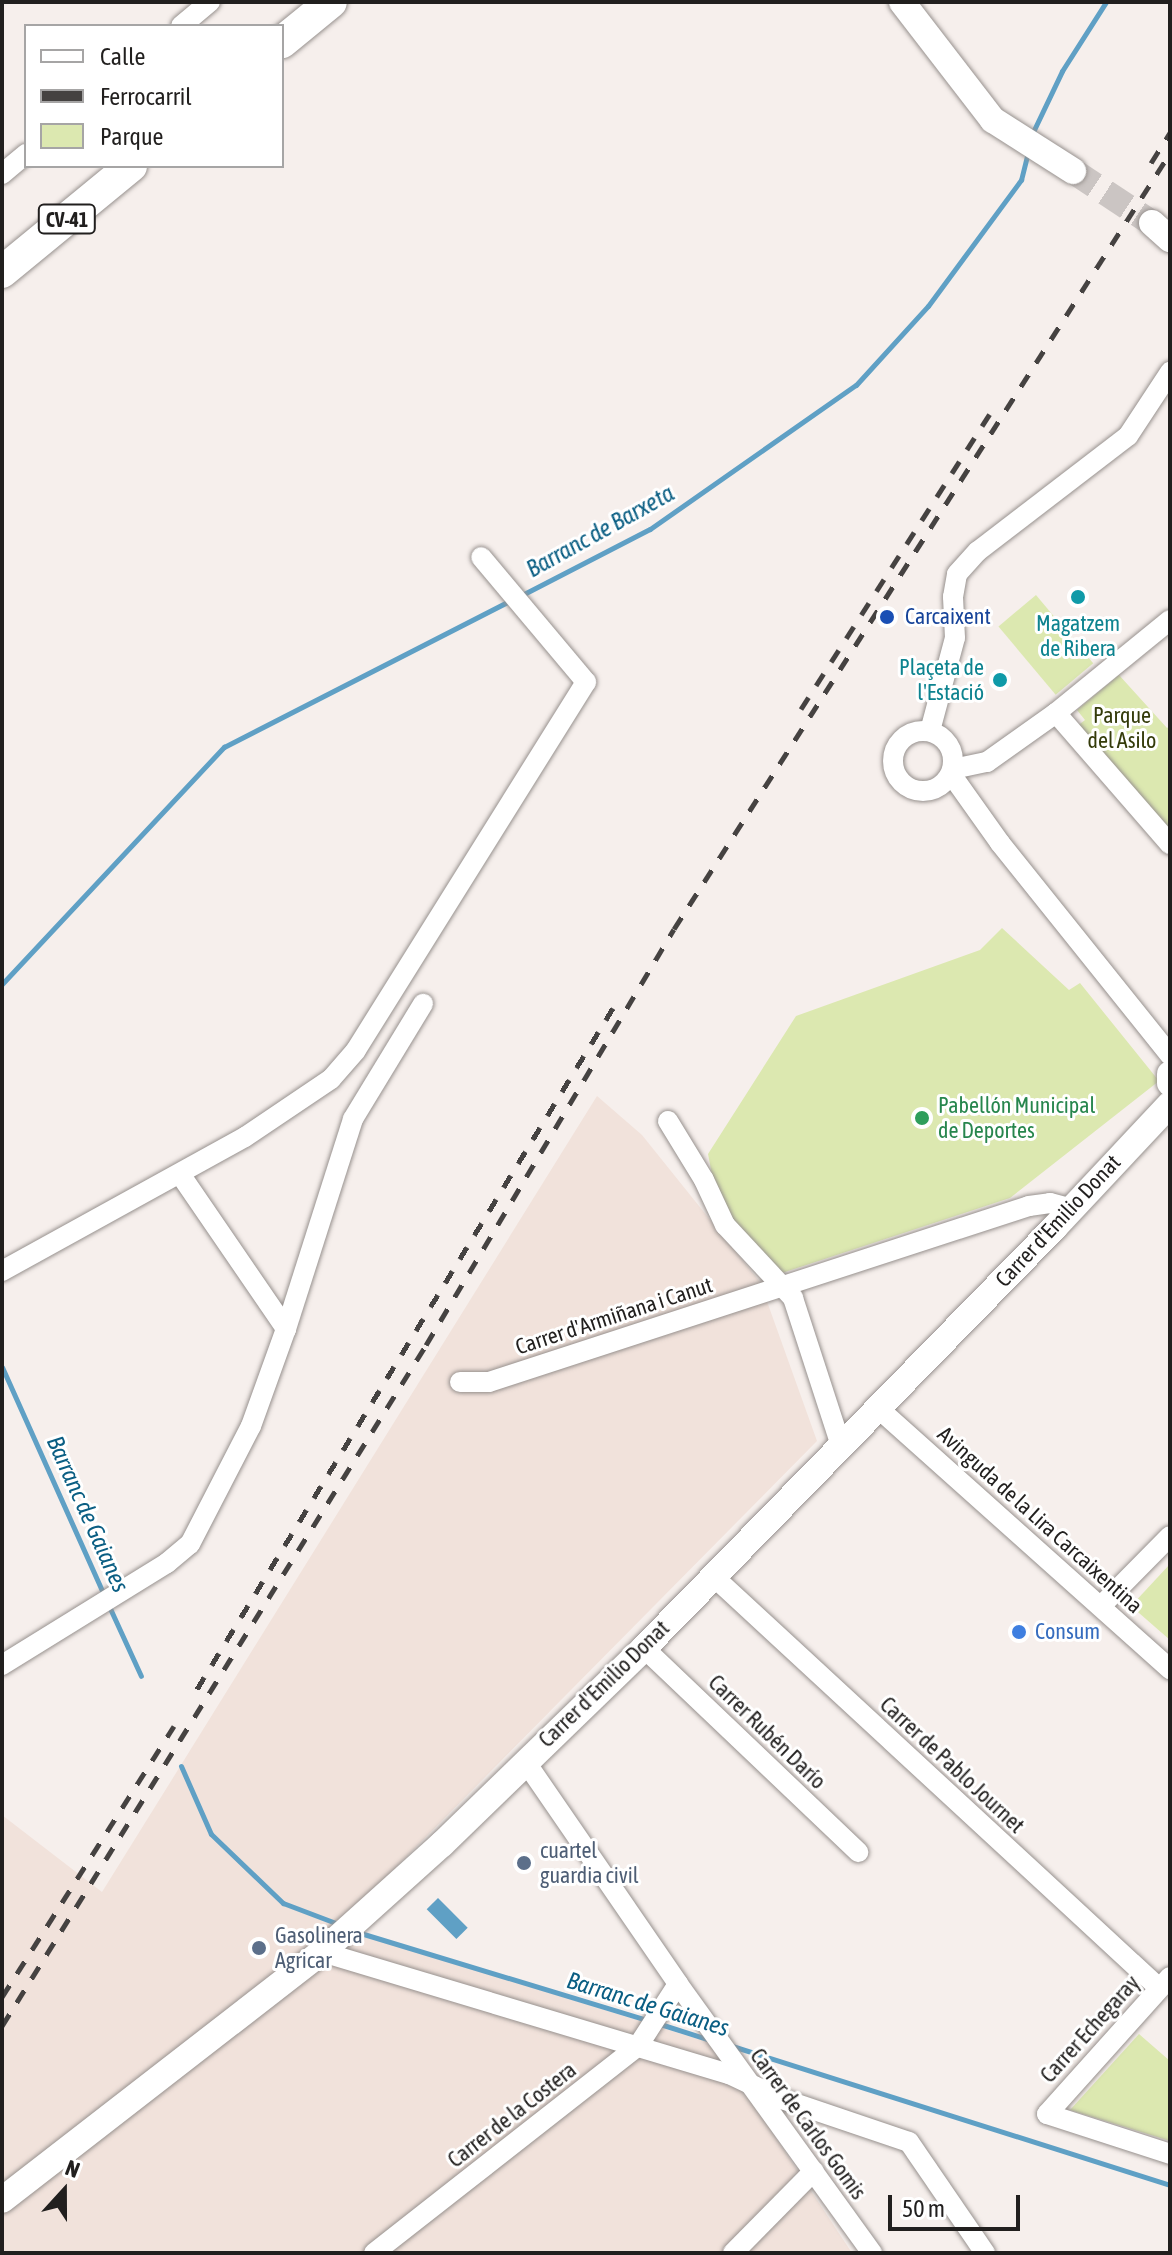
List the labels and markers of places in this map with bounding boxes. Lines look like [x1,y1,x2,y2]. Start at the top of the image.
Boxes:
marker: Magatzem de Ribera [1069,588,1087,606]
place label: Carcaixent [905,604,991,630]
marker: Carcaixent [876,606,898,628]
place label: Magatzem de Ribera [1036,610,1120,662]
place label: Plaçeta de l'Estació [899,654,984,706]
marker: Plaçeta de l'Estació [991,671,1009,689]
place label: Pabellón Municipal de Deportes [938,1092,1095,1144]
marker: Pabellón Municipal de Deportes [913,1109,931,1127]
place label: Consum [1035,1619,1100,1645]
marker: Consum [1010,1623,1028,1641]
place label: cuartel guardia civil [540,1837,639,1888]
marker: cuartel guardia civil [515,1854,533,1872]
place label: Gasolinera Agricar [275,1922,363,1974]
marker: Gasolinera Agricar [250,1939,268,1957]

